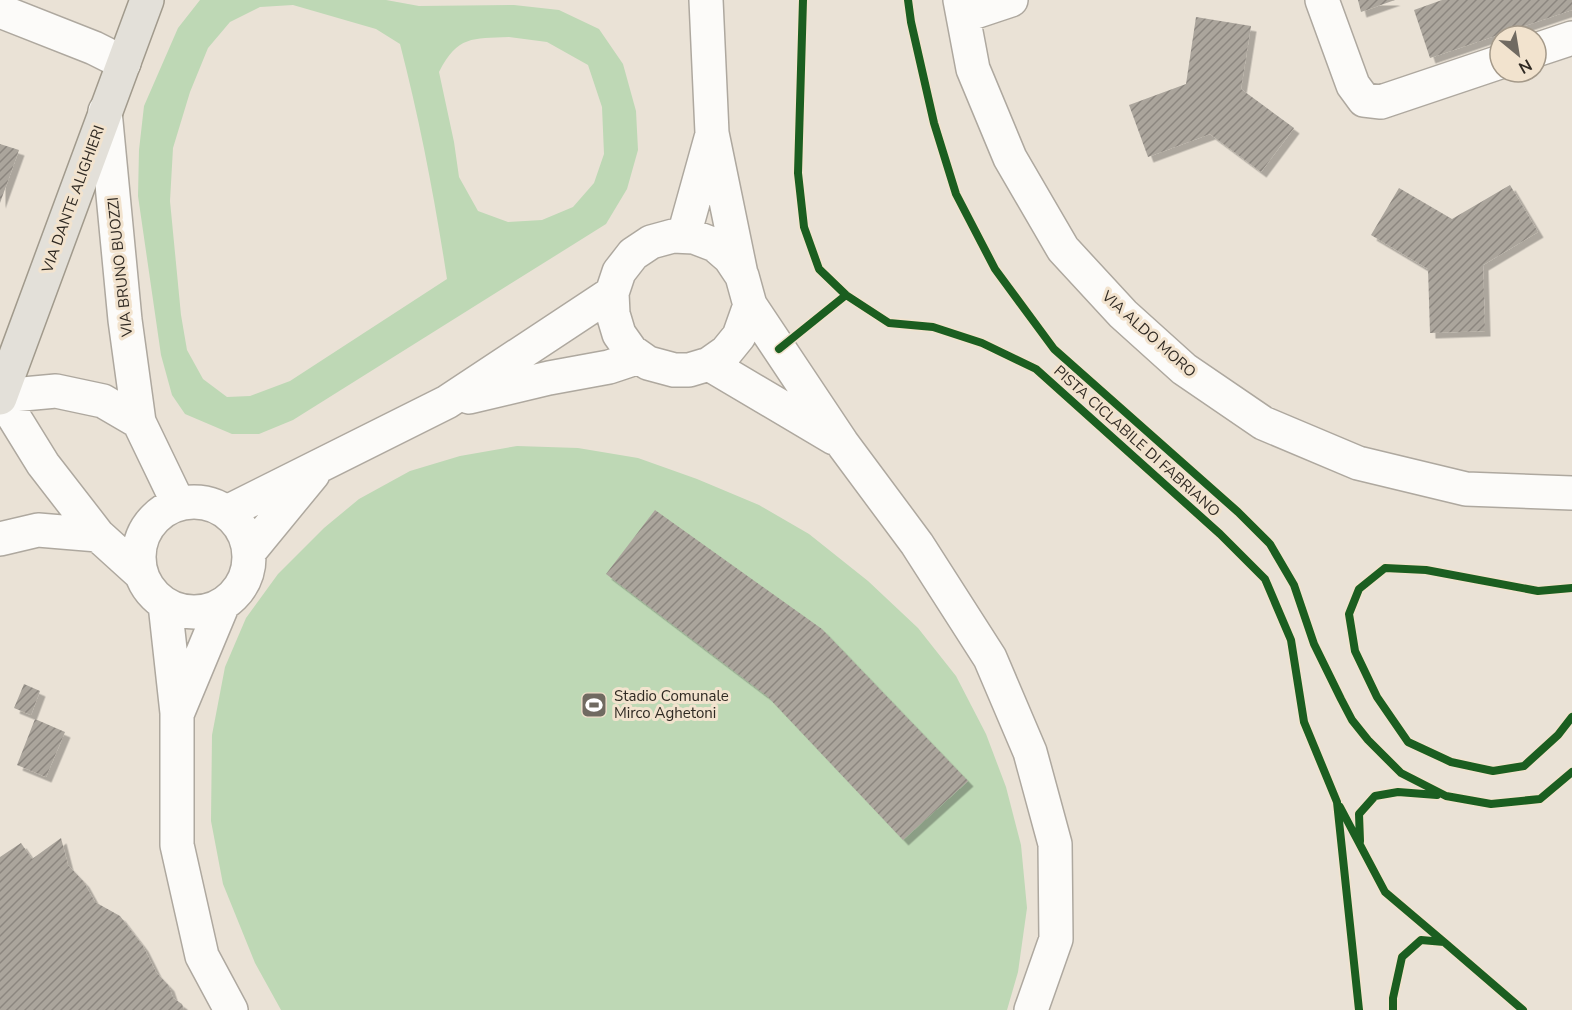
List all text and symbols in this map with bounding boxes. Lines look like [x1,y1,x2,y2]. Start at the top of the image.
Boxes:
north arrow [1488,24,1548,84]
text: N [1514,54,1536,79]
street label: VIA DANTE ALIGHIERI [37,123,109,276]
street label: VIA BRUNO BUOZZI [103,196,137,339]
street label: VIA ALDO MORO [1097,286,1200,382]
street label: PISTA CICLABILE DI FABRIANO [1050,361,1224,521]
place label: Stadio Comunale Mirco Aghetoni [614,686,729,723]
sports icon: Stadio Comunale Mirco Aghetoni [579,690,609,720]

